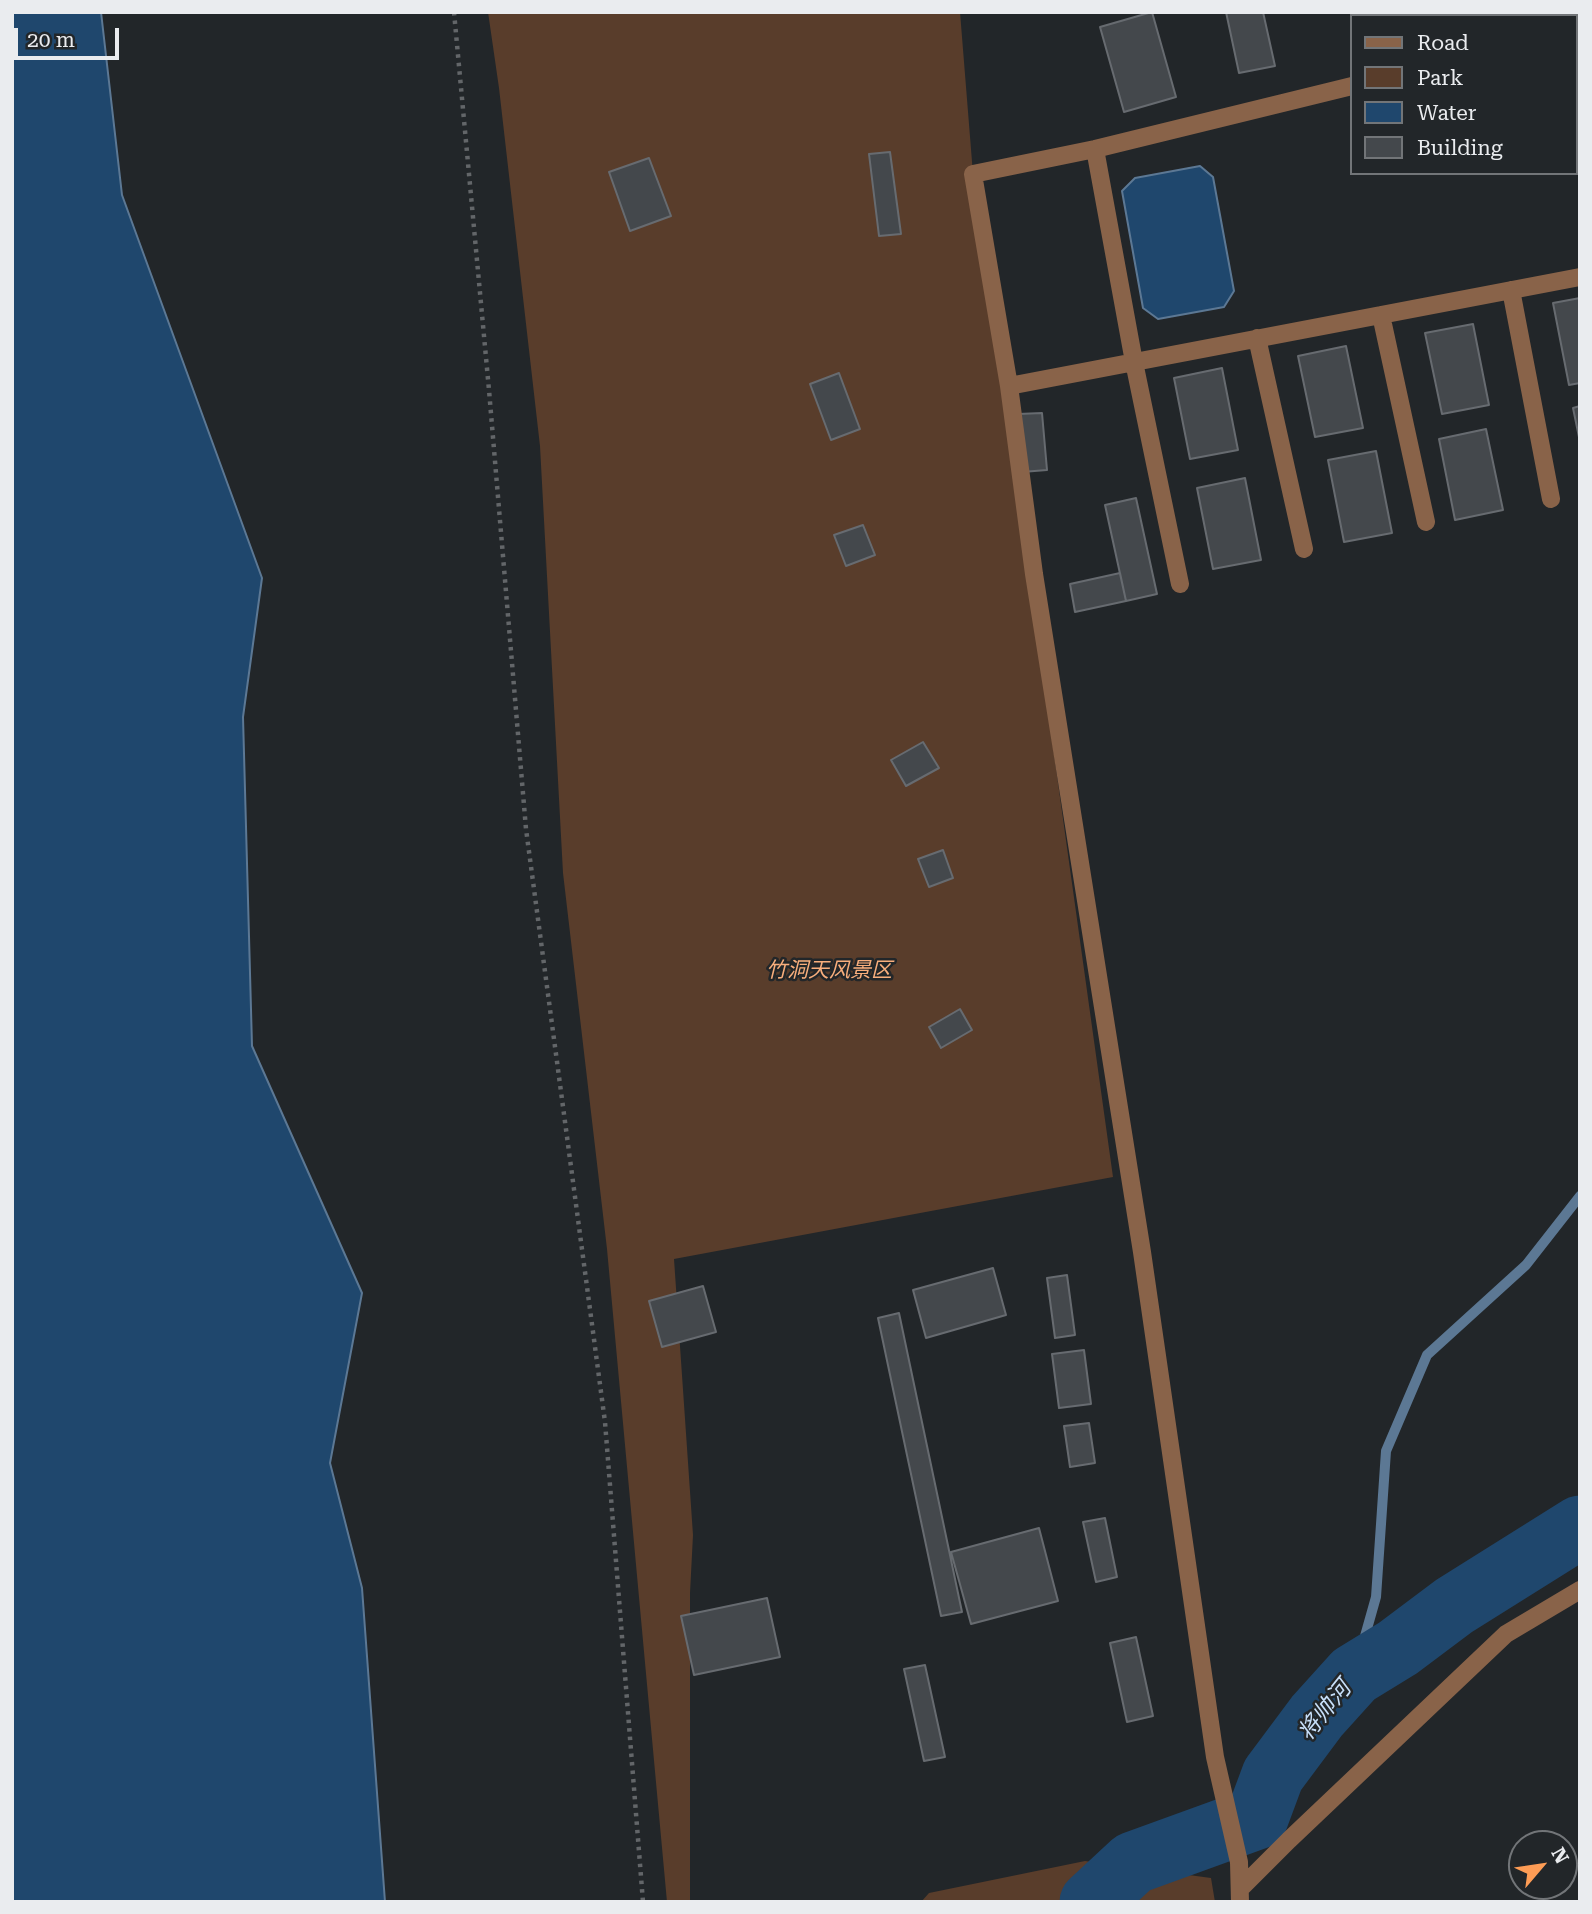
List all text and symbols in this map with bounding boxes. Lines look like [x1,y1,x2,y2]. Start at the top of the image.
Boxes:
scale bar [18,14,122,58]
legend [1350,14,1578,175]
text: 20 m [27,28,75,52]
text: Road [1417,31,1469,55]
text: Park [1417,66,1463,90]
text: Water [1417,101,1476,125]
text: Building [1417,136,1503,160]
park label: 竹洞天风景区 [766,958,892,984]
water label: 将帅河 [1293,1676,1357,1746]
north arrow [1508,1830,1578,1900]
text: N [1546,1844,1574,1868]

